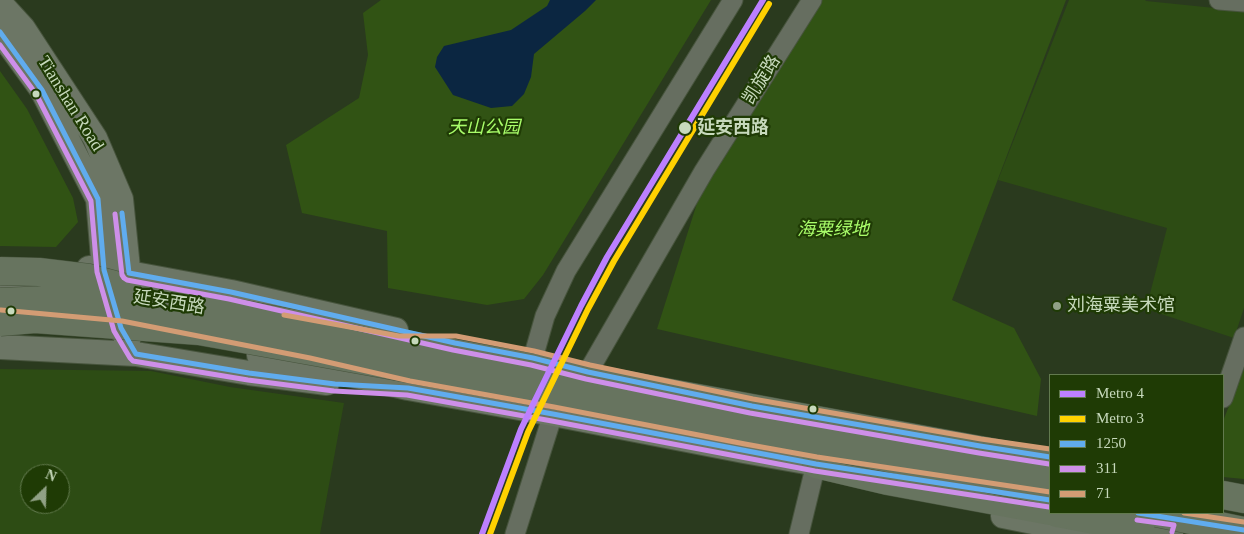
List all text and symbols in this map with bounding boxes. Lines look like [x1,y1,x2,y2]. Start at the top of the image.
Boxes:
street label: 凯旋路 [739,51,785,109]
street label: Tianshan Road [32,53,108,155]
unlabelled marker [31,89,41,99]
park label: 天山公园 [448,117,520,139]
place label: 延安西路 [697,117,769,139]
marker: 延安西路 [677,120,693,136]
park label: 海粟绿地 [797,219,869,241]
street label: 延安西路 [132,287,206,319]
place label: 刘海粟美术馆 [1067,295,1175,317]
marker: 刘海粟美术馆 [1051,300,1063,312]
unlabelled marker [6,306,16,316]
unlabelled marker [410,336,420,346]
legend [1049,374,1224,514]
text: Metro 4 [1096,385,1144,401]
unlabelled marker [808,404,818,414]
text: Metro 3 [1096,410,1144,426]
text: 1250 [1096,435,1126,451]
text: 311 [1096,460,1118,476]
north arrow [20,464,70,514]
text: N [43,467,59,485]
text: 71 [1096,485,1111,501]

